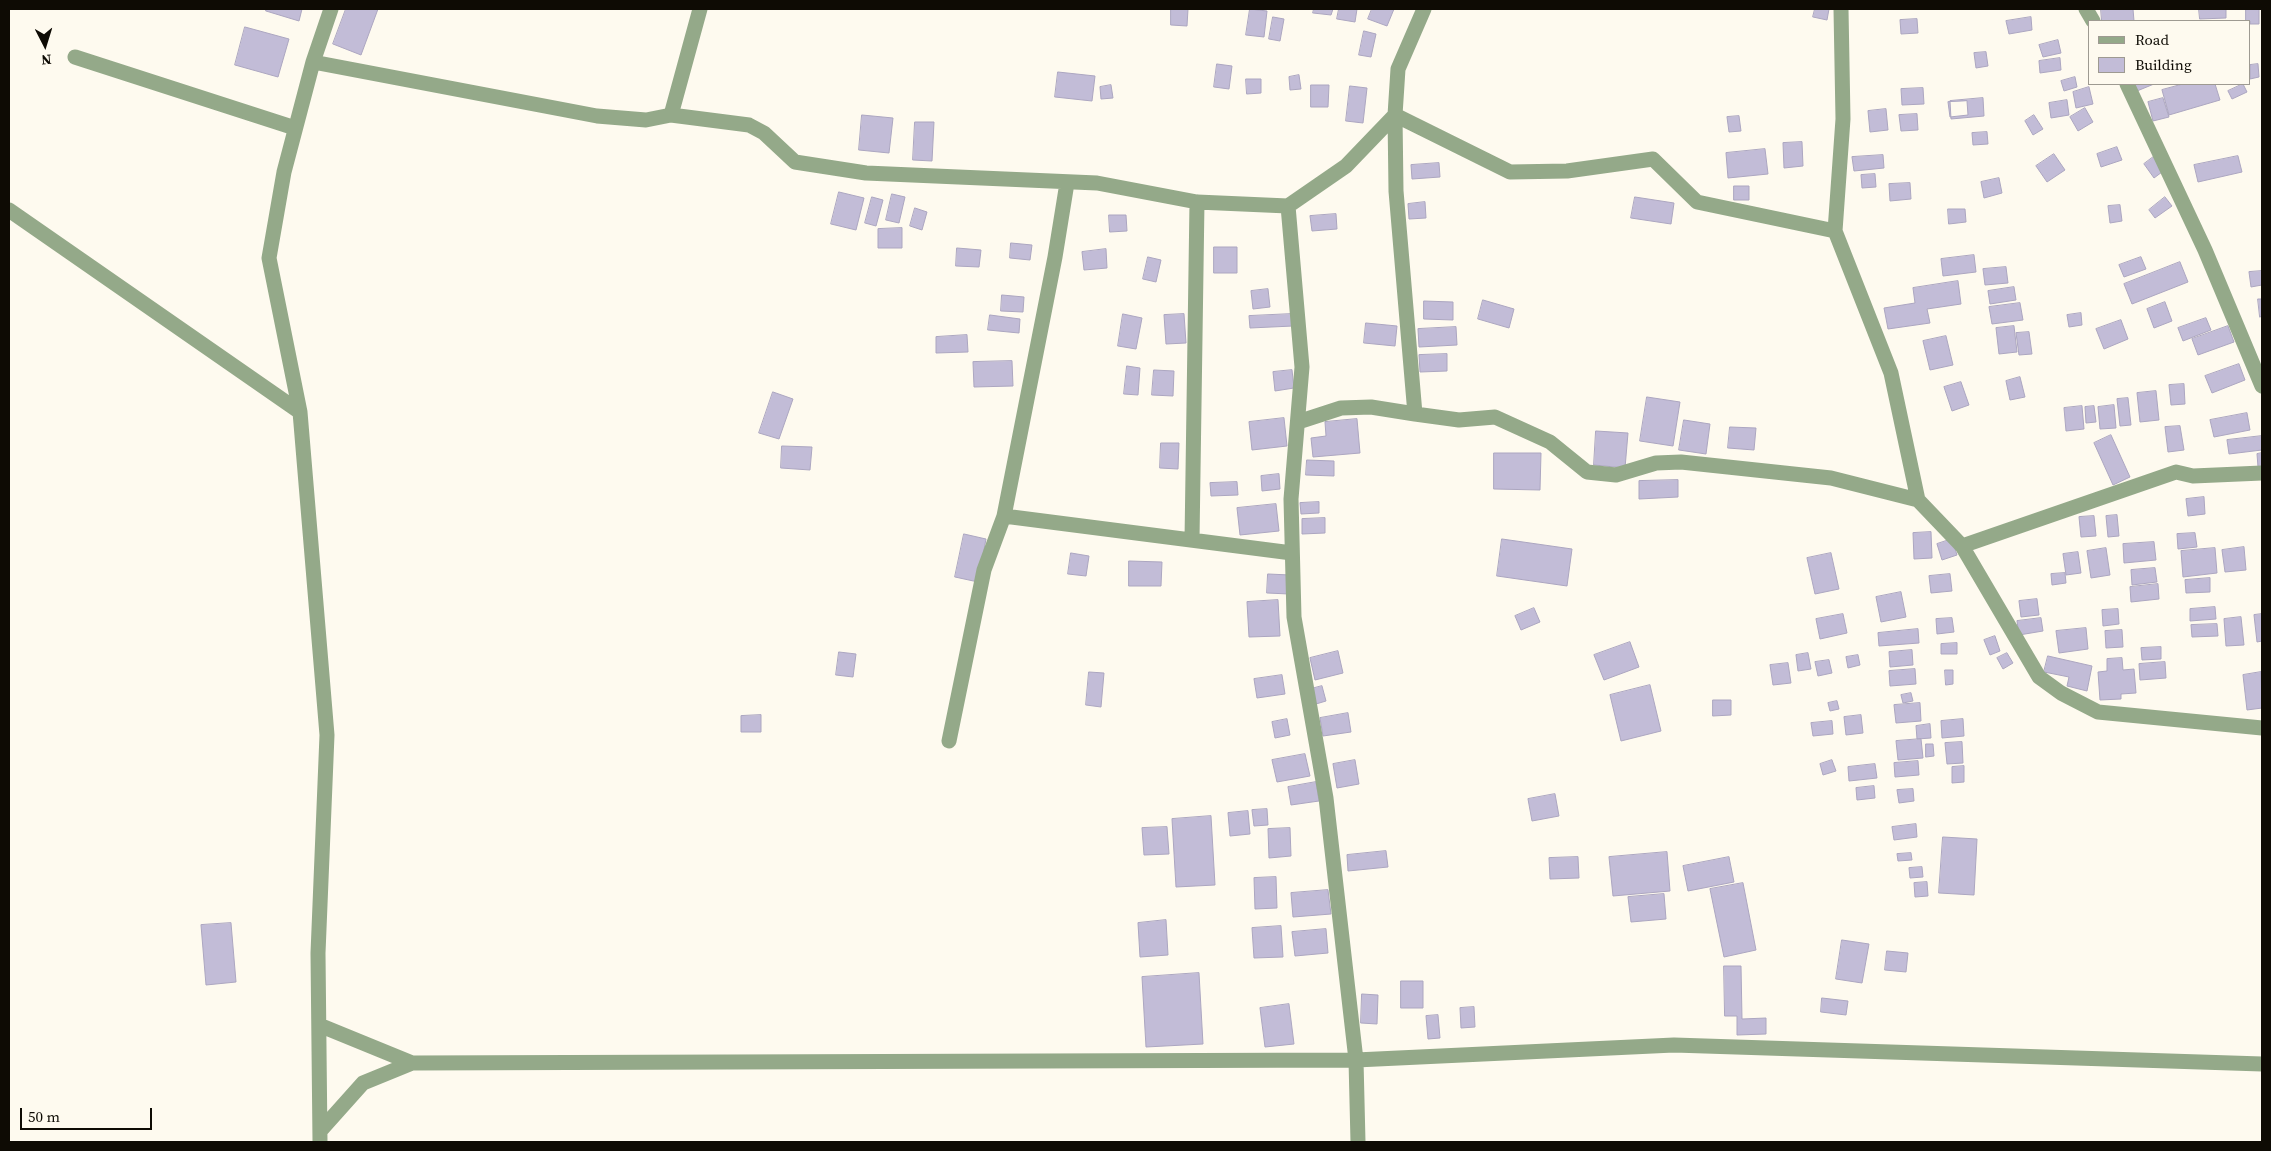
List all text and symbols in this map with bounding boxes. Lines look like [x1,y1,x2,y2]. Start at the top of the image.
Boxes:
north arrow [20,20,70,70]
legend [2088,20,2251,85]
text: Road [2135,29,2169,50]
text: N [40,50,52,70]
text: Building [2135,54,2192,75]
scale bar [22,1098,155,1130]
text: 50 m [28,1106,60,1127]

